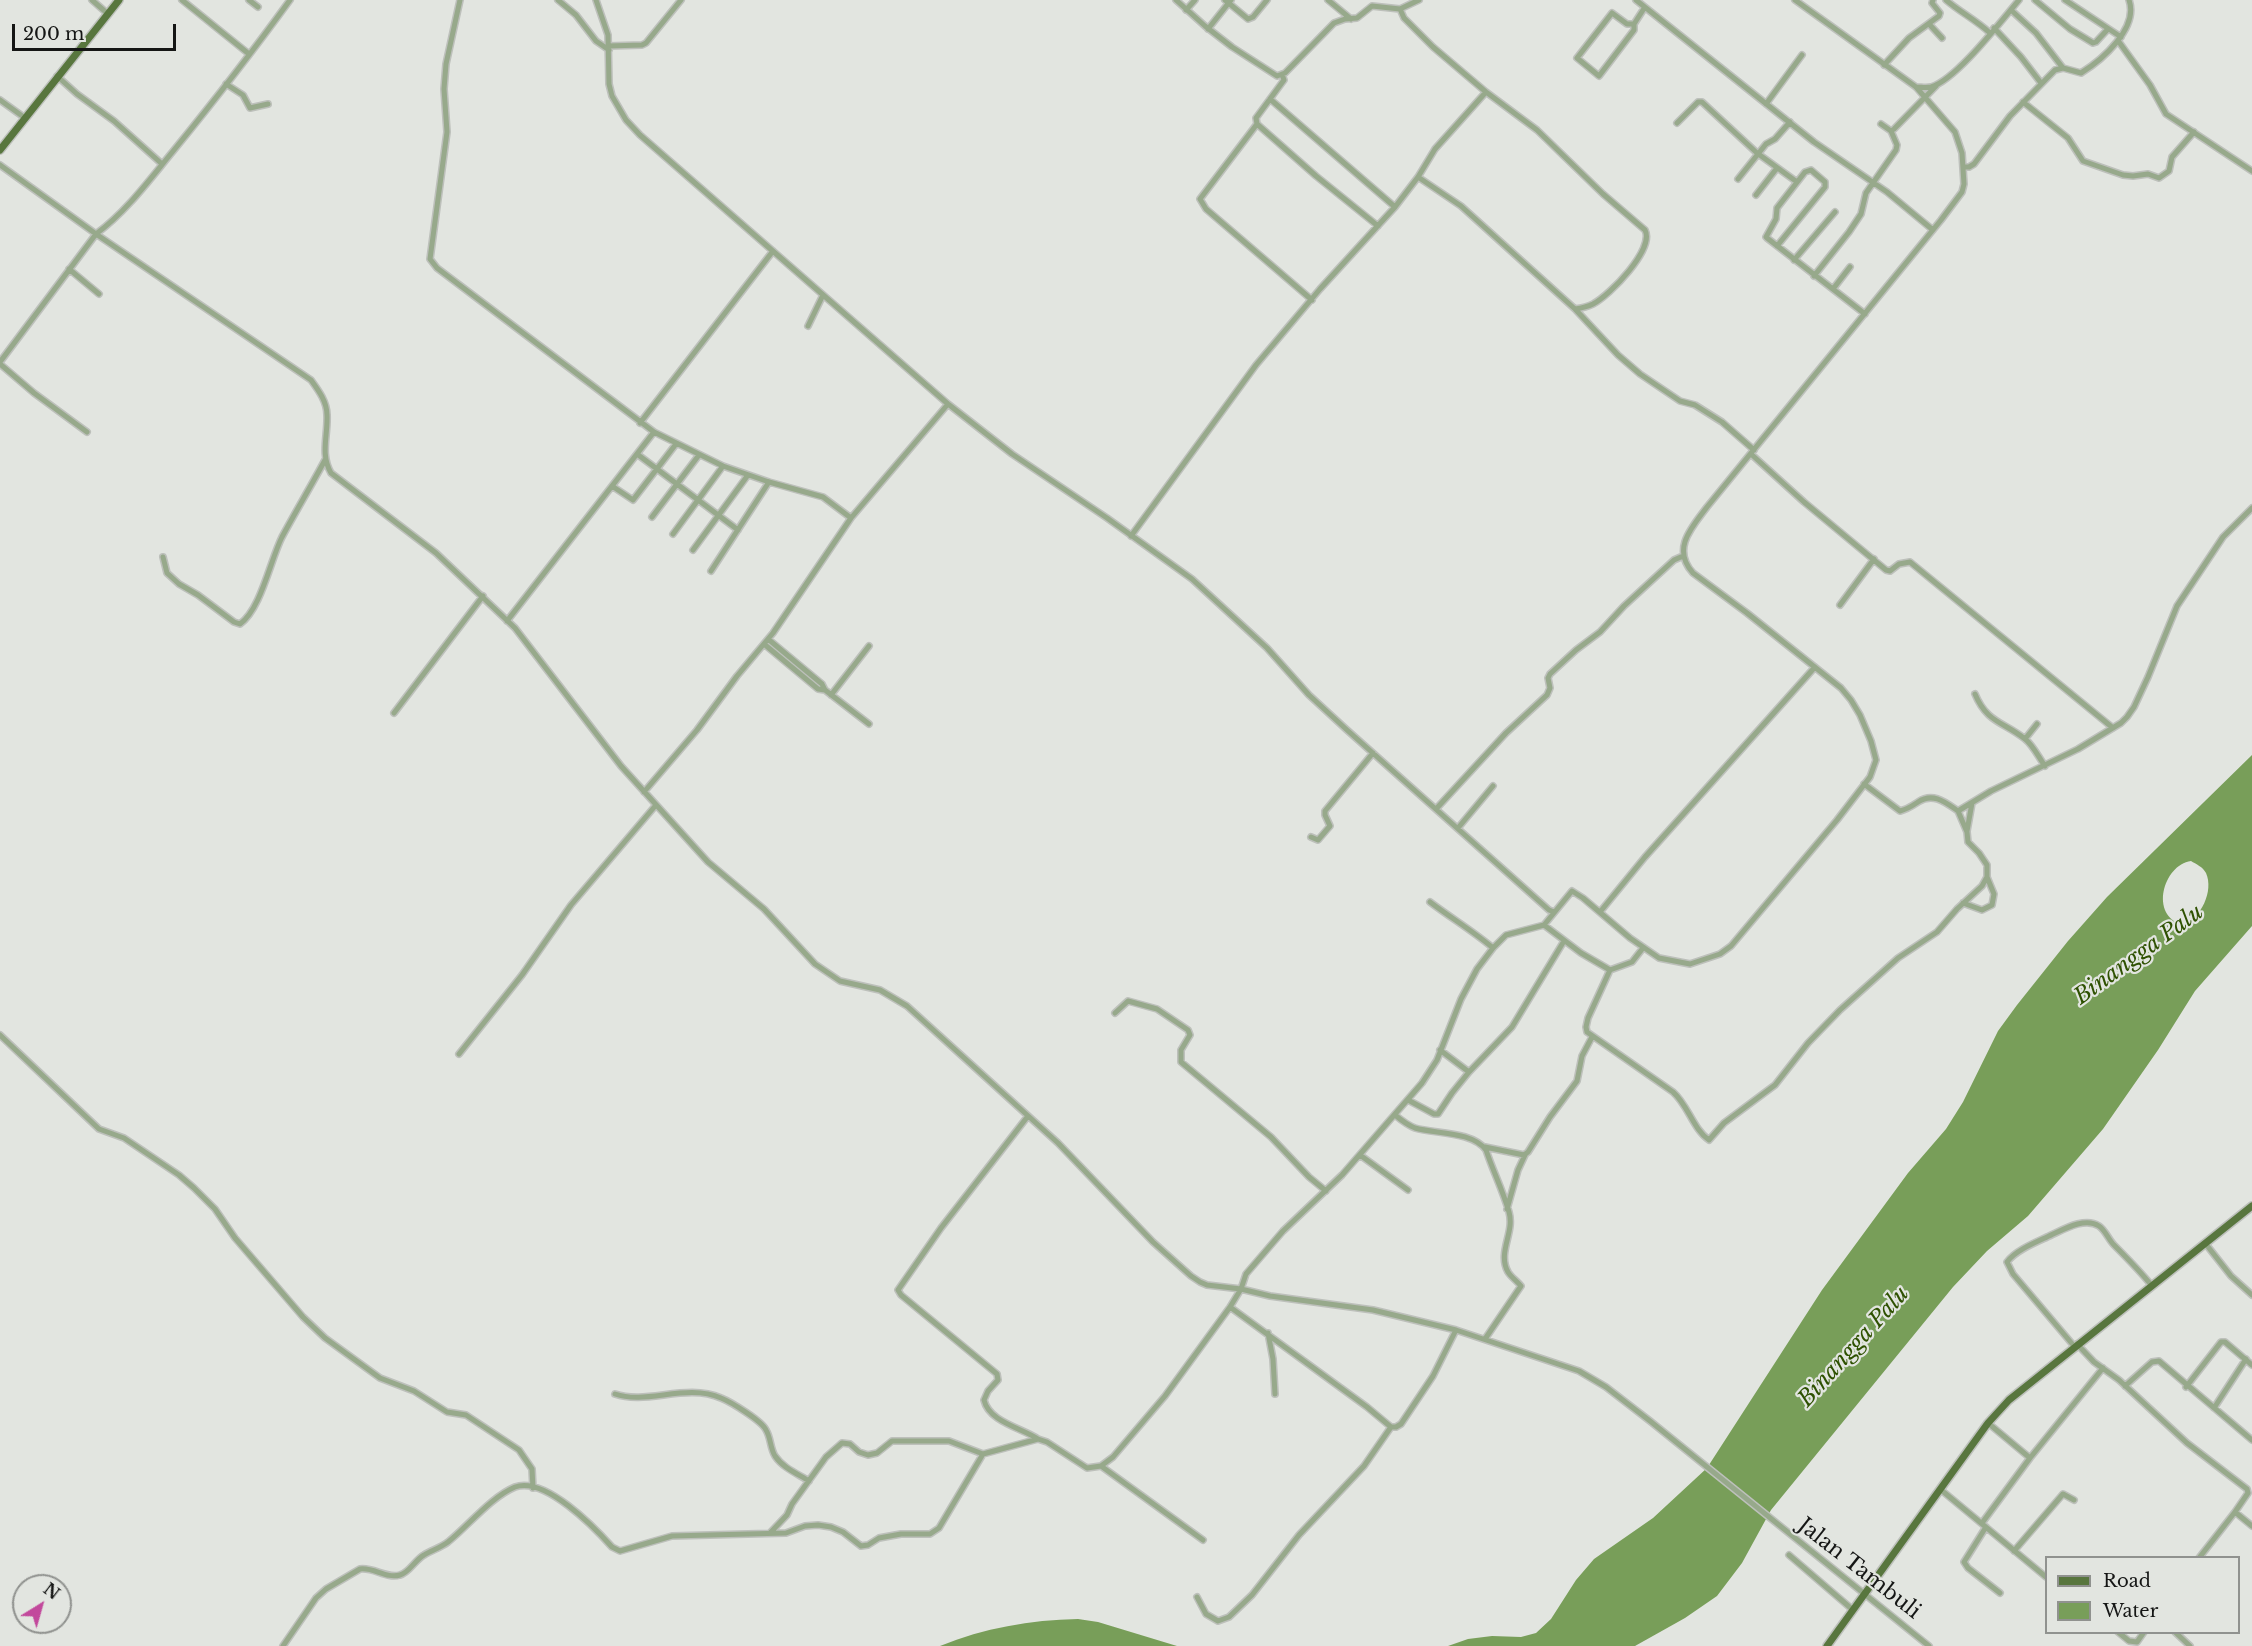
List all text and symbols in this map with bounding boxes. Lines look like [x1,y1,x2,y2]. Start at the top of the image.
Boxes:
scale bar [15,12,178,50]
text: 200 m [23,23,84,45]
water label: Binangga Palu [2069,899,2209,1011]
water label: Binangga Palu [1793,1281,1915,1413]
street label: Jalan Tambuli [1793,1513,1925,1625]
legend [2045,1556,2240,1634]
text: Road [2103,1570,2151,1592]
north arrow [12,1574,72,1634]
text: N [40,1579,64,1604]
text: Water [2103,1600,2158,1622]

